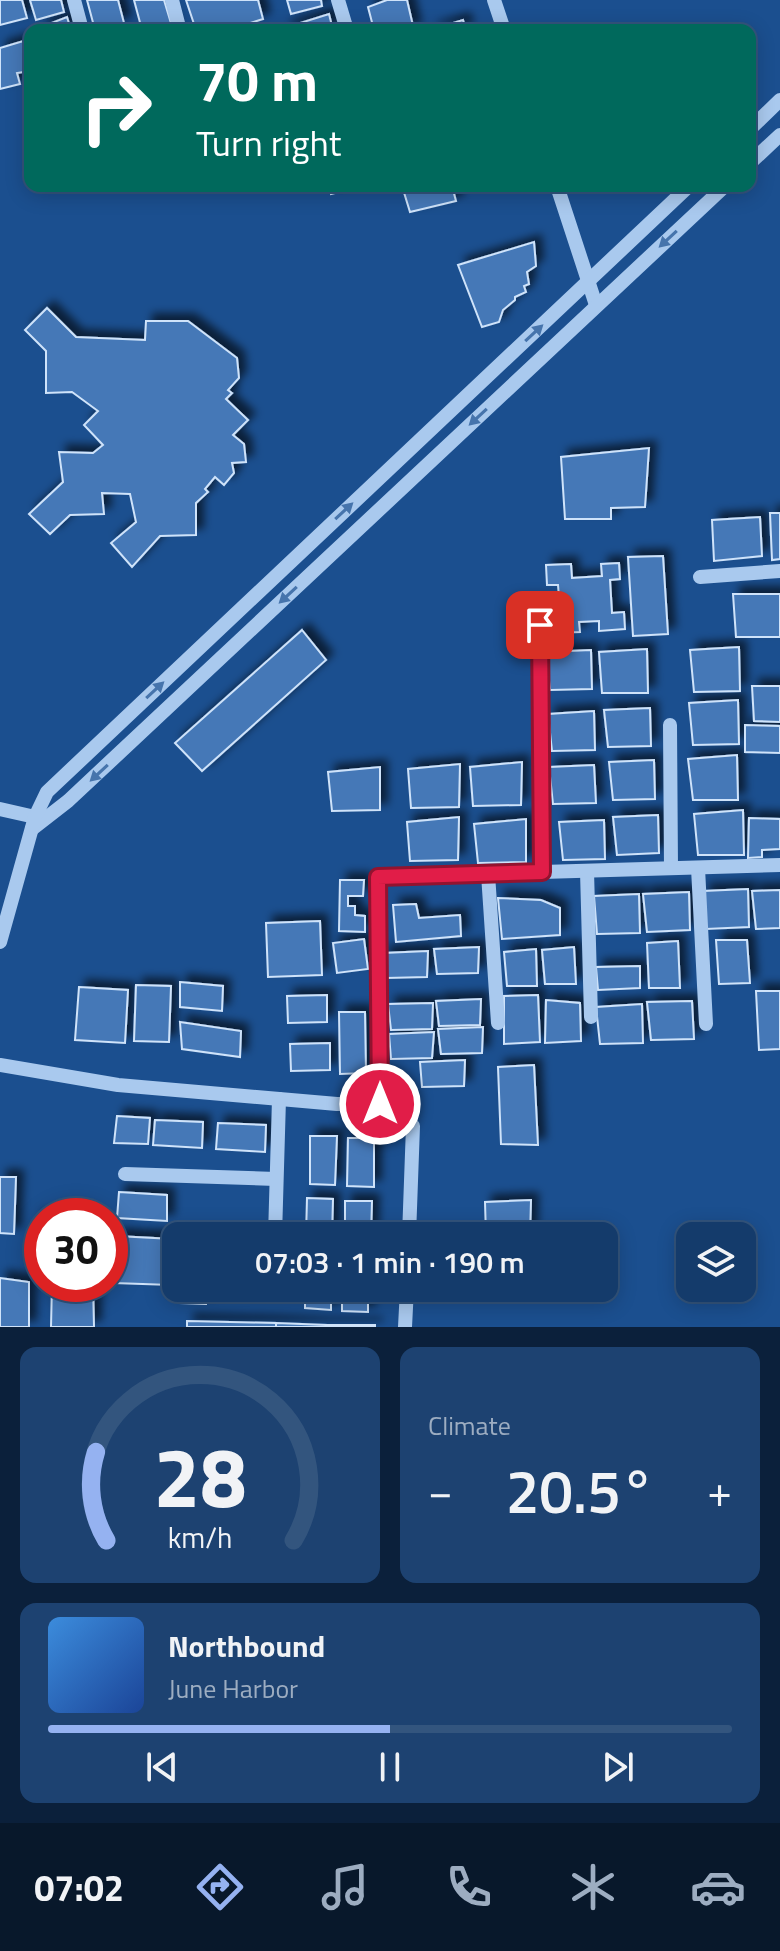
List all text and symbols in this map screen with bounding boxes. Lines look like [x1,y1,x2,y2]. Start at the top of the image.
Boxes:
text: 70 m [196,38,318,123]
icon: right [64,56,168,160]
text: Turn right [196,115,341,170]
one-way arrow [658,229,677,247]
one-way arrow [524,324,543,342]
one-way arrow [469,407,488,425]
one-way arrow [335,503,354,521]
one-way arrow [279,585,298,603]
pin [506,591,574,659]
icon: arrive [518,603,562,647]
one-way arrow [145,681,164,699]
one-way arrow [90,763,109,781]
position arrow [338,1062,422,1146]
speed limit sign: 30 [24,1198,128,1302]
map controls [676,1222,756,1302]
button: layers [676,1222,756,1302]
text: 07:03 · 1 min · 190 m [255,1239,525,1285]
text: Climate [428,1406,511,1445]
text: 28 [153,1413,247,1539]
text: 20.5° [506,1445,654,1536]
text: − [428,1457,453,1524]
text: + [707,1457,732,1524]
text: km/h [168,1516,232,1559]
text: Northbound [168,1623,325,1669]
text: June Harbor [168,1669,298,1708]
icon: previous [140,1745,184,1789]
icon: pause [368,1745,412,1789]
icon: next [596,1745,640,1789]
icon: directions [192,1859,248,1915]
icon: music [317,1859,373,1915]
icon: phone [441,1859,497,1915]
icon: climate [565,1859,621,1915]
icon: car [690,1859,746,1915]
text: 07:02 [34,1860,124,1915]

